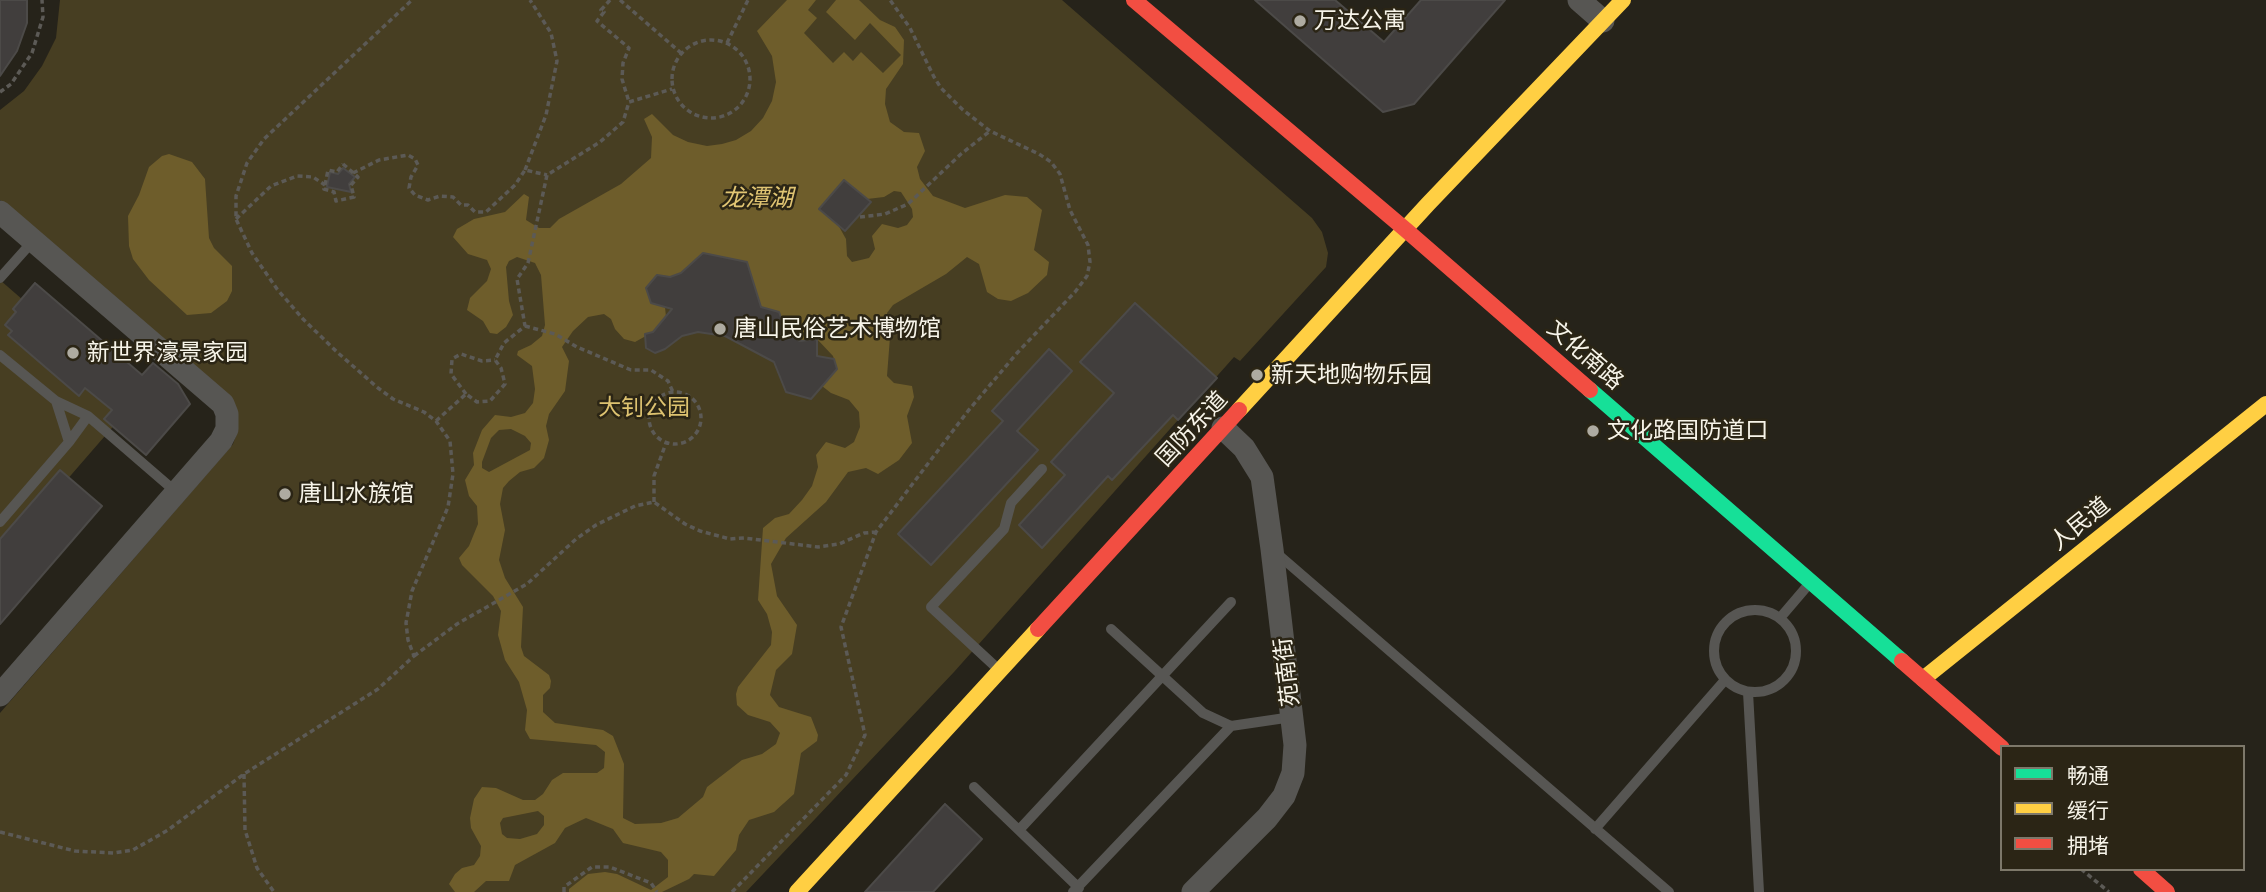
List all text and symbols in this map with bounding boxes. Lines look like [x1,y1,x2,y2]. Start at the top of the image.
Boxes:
place label: 万达公寓 [1314,7,1406,35]
marker: 万达公寓 [1292,13,1308,29]
water label: 龙潭湖 [721,185,793,213]
street label: 文化南路 [1541,314,1629,396]
place label: 唐山民俗艺术博物馆 [734,315,941,343]
marker: 唐山民俗艺术博物馆 [712,321,728,337]
place label: 新世界濠景家园 [87,339,248,367]
marker: 新世界濠景家园 [65,345,81,361]
place label: 新天地购物乐园 [1271,361,1432,389]
marker: 新天地购物乐园 [1249,367,1265,383]
street label: 国防东道 [1151,386,1233,472]
park label: 大钊公园 [598,394,690,422]
place label: 文化路国防道口 [1607,417,1768,445]
marker: 文化路国防道口 [1585,423,1601,439]
place label: 唐山水族馆 [299,480,414,508]
marker: 唐山水族馆 [277,486,293,502]
street label: 人民道 [2045,492,2115,556]
street label: 苑南街 [1269,636,1305,708]
legend [2000,745,2245,871]
text: 畅通 [2067,763,2109,788]
text: 缓行 [2067,798,2109,823]
text: 拥堵 [2067,833,2109,858]

